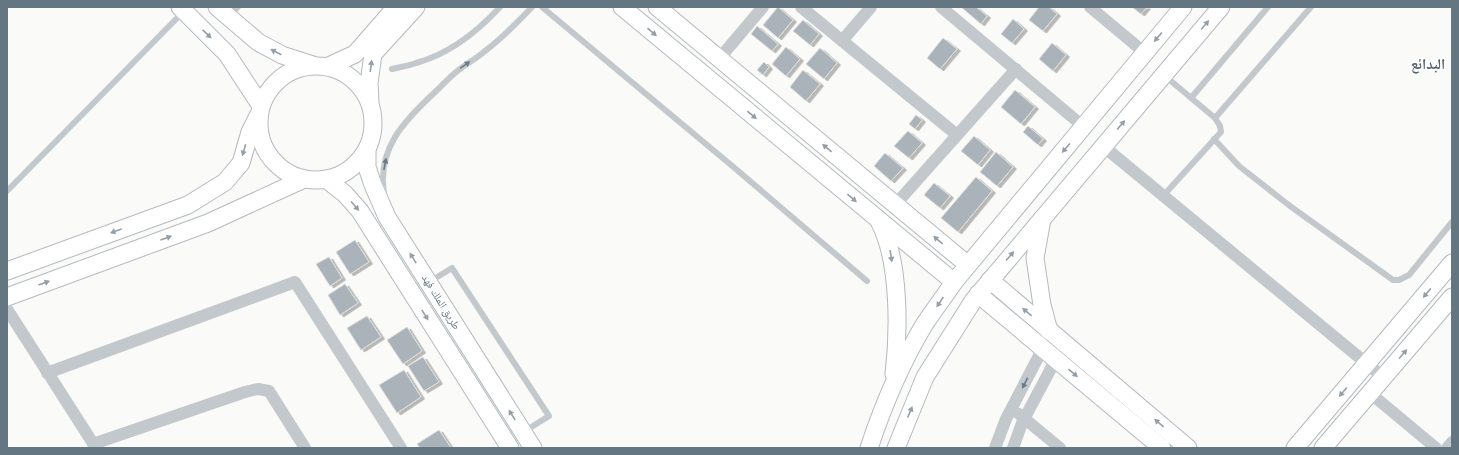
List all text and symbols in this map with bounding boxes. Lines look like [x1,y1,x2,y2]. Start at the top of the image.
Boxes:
one-way arrow [1201,20,1210,31]
one-way arrow [647,27,658,36]
one-way arrow [202,29,212,39]
one-way arrow [1154,32,1163,42]
one-way arrow [271,49,282,55]
district label: البدائع [1411,55,1445,74]
one-way arrow [368,60,374,72]
one-way arrow [460,61,470,69]
one-way arrow [747,111,758,119]
one-way arrow [1117,119,1126,130]
one-way arrow [1062,142,1071,153]
one-way arrow [241,144,247,156]
one-way arrow [822,144,832,153]
one-way arrow [382,158,388,170]
one-way arrow [847,194,858,203]
one-way arrow [350,201,360,211]
one-way arrow [110,229,122,235]
one-way arrow [160,235,172,241]
one-way arrow [932,236,943,245]
one-way arrow [888,250,894,262]
one-way arrow [1006,251,1015,261]
one-way arrow [409,253,417,263]
street label: طريق الملك فهد [419,272,463,332]
one-way arrow [38,280,50,286]
one-way arrow [1422,287,1431,298]
one-way arrow [936,297,944,308]
one-way arrow [1022,308,1032,317]
one-way arrow [422,309,429,321]
one-way arrow [1398,349,1407,360]
one-way arrow [1067,369,1078,378]
one-way arrow [1022,377,1028,389]
one-way arrow [1338,386,1347,397]
one-way arrow [907,406,913,417]
one-way arrow [509,409,516,421]
one-way arrow [1153,418,1164,427]

